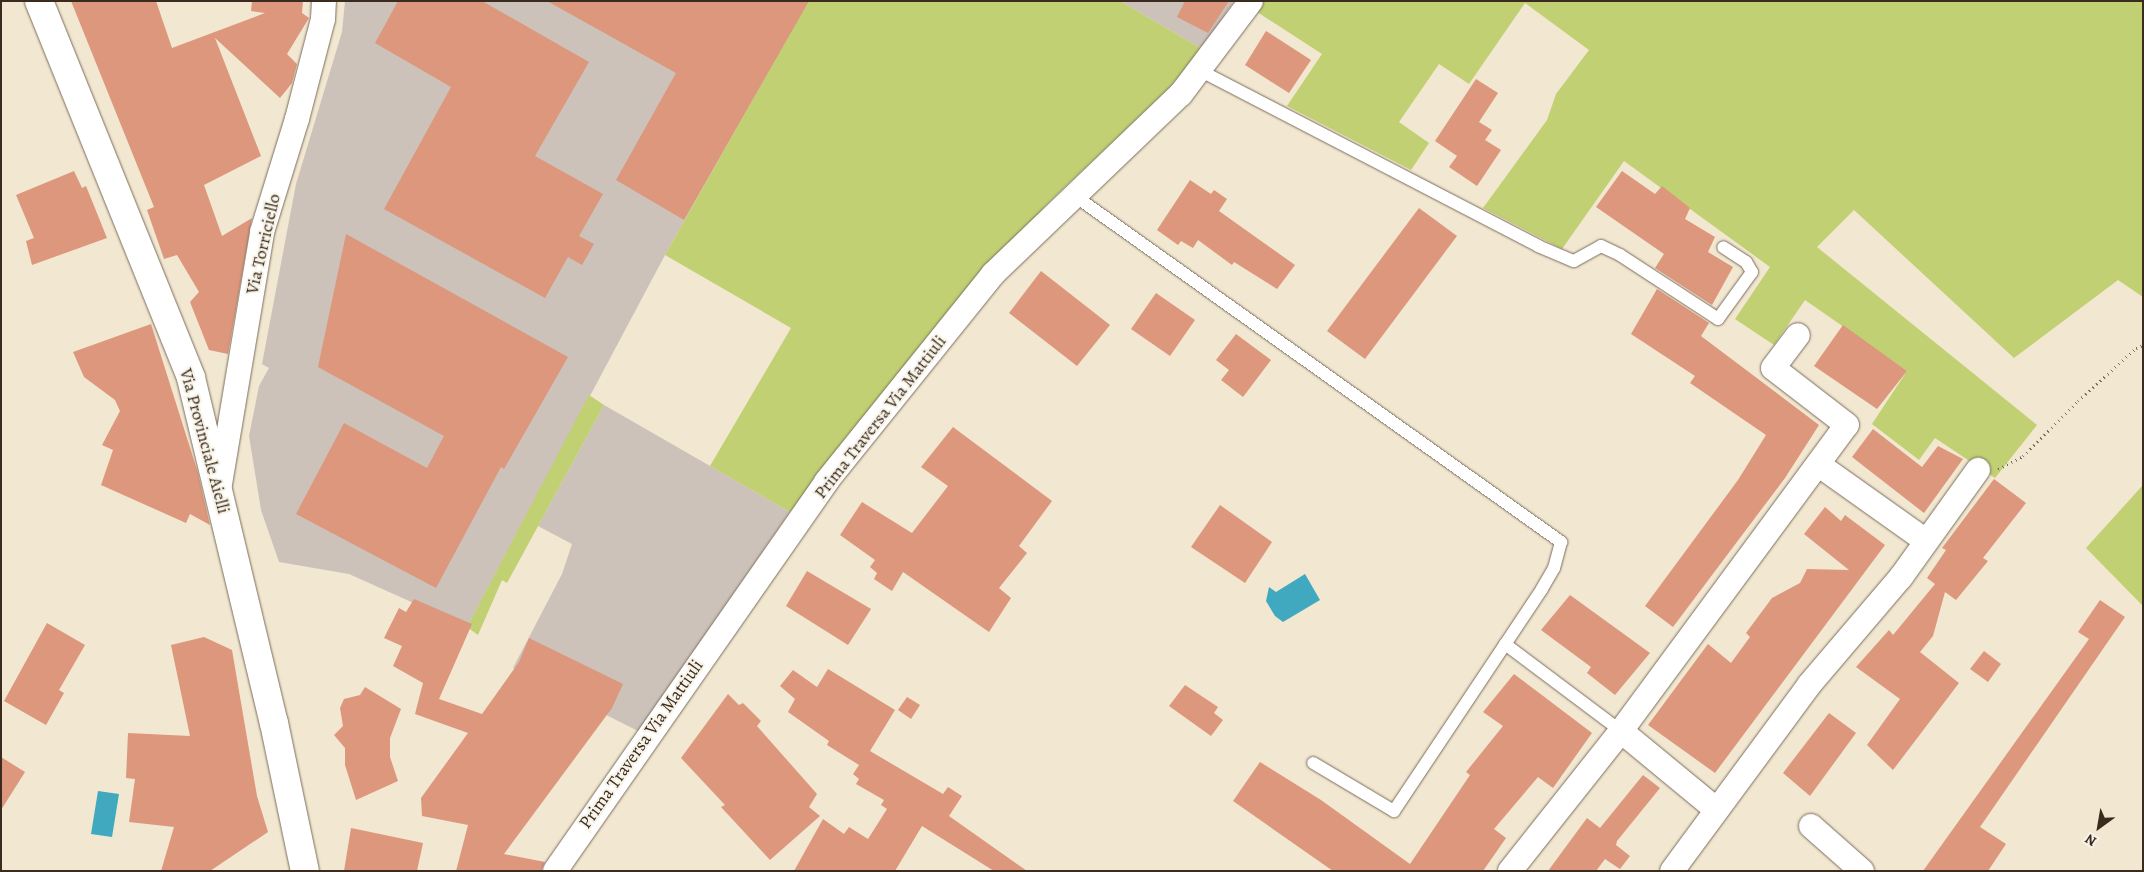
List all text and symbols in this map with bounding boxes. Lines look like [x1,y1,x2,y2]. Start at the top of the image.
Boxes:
street label: Via Torriciello [241,192,285,296]
street label: Prima Traversa Via Mattiuli [809,331,951,503]
street label: Via Provinciale Aielli [175,366,235,516]
street label: Prima Traversa Via Mattiuli [574,655,708,833]
north arrow [2074,802,2124,852]
text: N [2081,829,2100,851]

